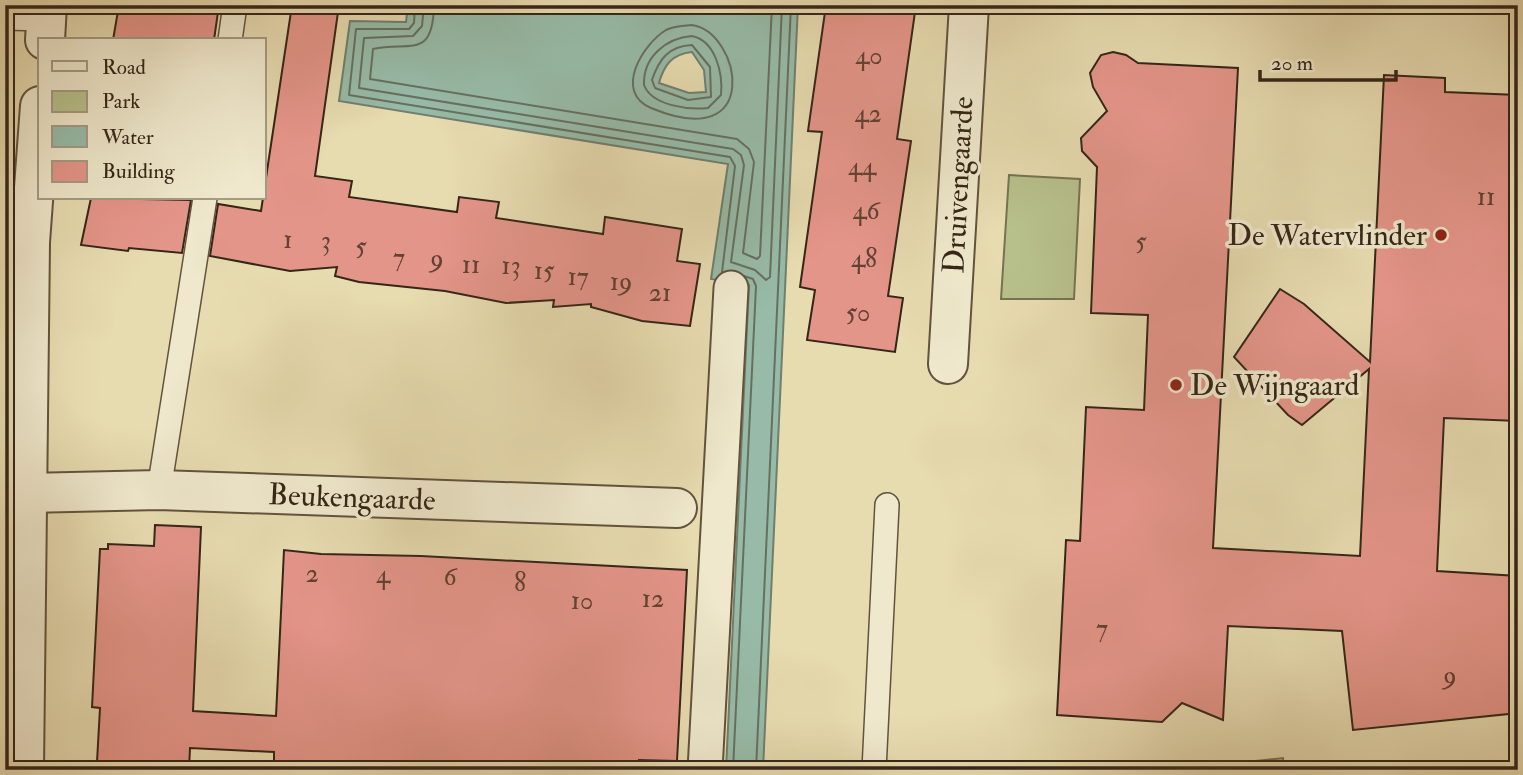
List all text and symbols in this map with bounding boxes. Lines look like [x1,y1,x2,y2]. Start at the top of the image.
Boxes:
legend [38,38,266,200]
scale bar [1260,38,1397,82]
house number: 40 [855,40,883,72]
text: 20 m [1271,50,1313,77]
text: Road [102,54,147,81]
text: Park [102,88,140,115]
street label: Druivengaarde [935,95,982,275]
house number: 42 [854,98,882,130]
text: Water [101,124,154,151]
house number: 44 [848,151,877,183]
text: Building [102,158,175,185]
house number: 11 [1477,181,1495,213]
house number: 46 [852,195,881,227]
place label: De Watervlinder [1227,217,1427,254]
house number: 1 [283,224,293,256]
house number: 3 [321,225,331,257]
house number: 5 [1135,226,1147,258]
marker: De Watervlinder [1433,227,1449,243]
house number: 5 [355,231,367,263]
house number: 7 [393,242,405,274]
house number: 9 [428,243,444,275]
house number: 48 [851,243,877,275]
house number: 11 [462,249,480,281]
house number: 13 [501,250,521,282]
house number: 15 [534,255,555,287]
house number: 17 [567,261,589,293]
house number: 19 [610,266,632,298]
house number: 21 [649,277,671,309]
house number: 50 [846,297,870,329]
place label: De Wijngaard [1190,367,1360,404]
marker: De Wijngaard [1168,377,1184,393]
street label: Beukengaarde [268,476,436,519]
house number: 2 [305,558,319,590]
house number: 4 [376,559,391,591]
house number: 6 [443,561,458,593]
house number: 8 [514,567,526,599]
house number: 12 [642,583,664,615]
house number: 10 [571,585,593,617]
house number: 7 [1096,613,1108,645]
house number: 9 [1441,660,1457,692]

